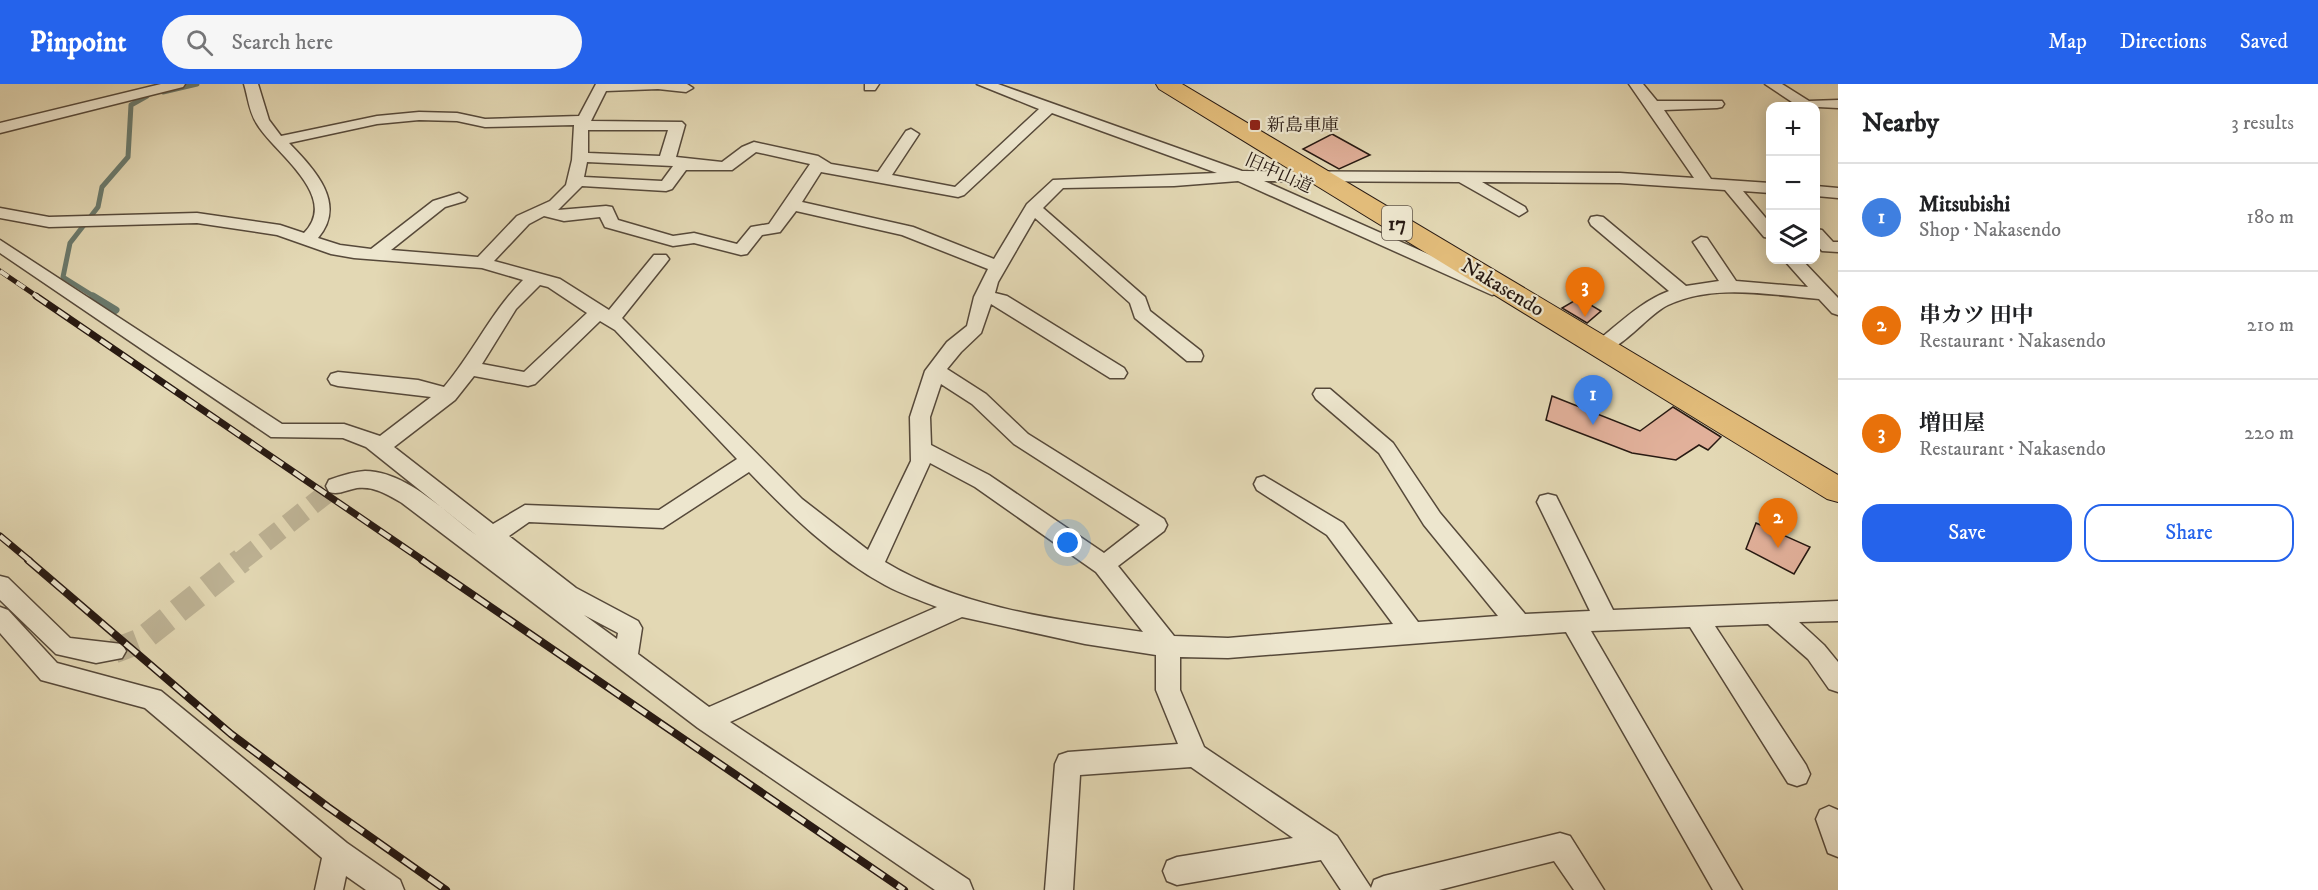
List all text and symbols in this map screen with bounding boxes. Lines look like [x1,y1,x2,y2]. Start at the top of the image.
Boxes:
search box [162,15,582,69]
text: Pinpoint [30,25,126,60]
icon: search [183,26,216,59]
text: Search here [231,29,333,56]
text: Map [2048,29,2087,55]
text: Directions [2120,29,2207,55]
text: Saved [2240,29,2288,55]
map controls [1766,102,1820,264]
button: + [1766,102,1820,156]
text: Nearby [1862,107,1939,140]
text: 3 results [2231,111,2294,136]
place label: 新島車庫 [1267,115,1339,137]
marker: 新島車庫 [1248,118,1262,132]
street label: 旧中山道 [1241,149,1316,199]
button: − [1766,156,1820,210]
text: Mitsubishi [1919,191,2010,218]
text: 1 [1878,205,1885,230]
text: 180 m [2247,205,2294,230]
road number: 17 [1382,206,1412,240]
button: layers [1766,210,1820,264]
text: Shop · Nakasendo [1919,218,2061,243]
street label: Nakasendo [1456,253,1549,323]
pin: 3 [1566,268,1604,317]
text: 串カツ 田中 [1919,302,2034,329]
text: 2 [1877,313,1886,338]
text: 210 m [2247,313,2294,338]
text: Restaurant · Nakasendo [1919,329,2106,354]
pin: 1 [1574,376,1612,425]
text: 増田屋 [1919,410,1985,437]
text: 3 [1878,421,1885,446]
text: 220 m [2244,421,2294,446]
text: Restaurant · Nakasendo [1919,437,2106,462]
pin: 2 [1758,498,1798,548]
button: Save [1862,504,2072,562]
button: Share [2084,504,2294,562]
your location [1053,528,1082,557]

